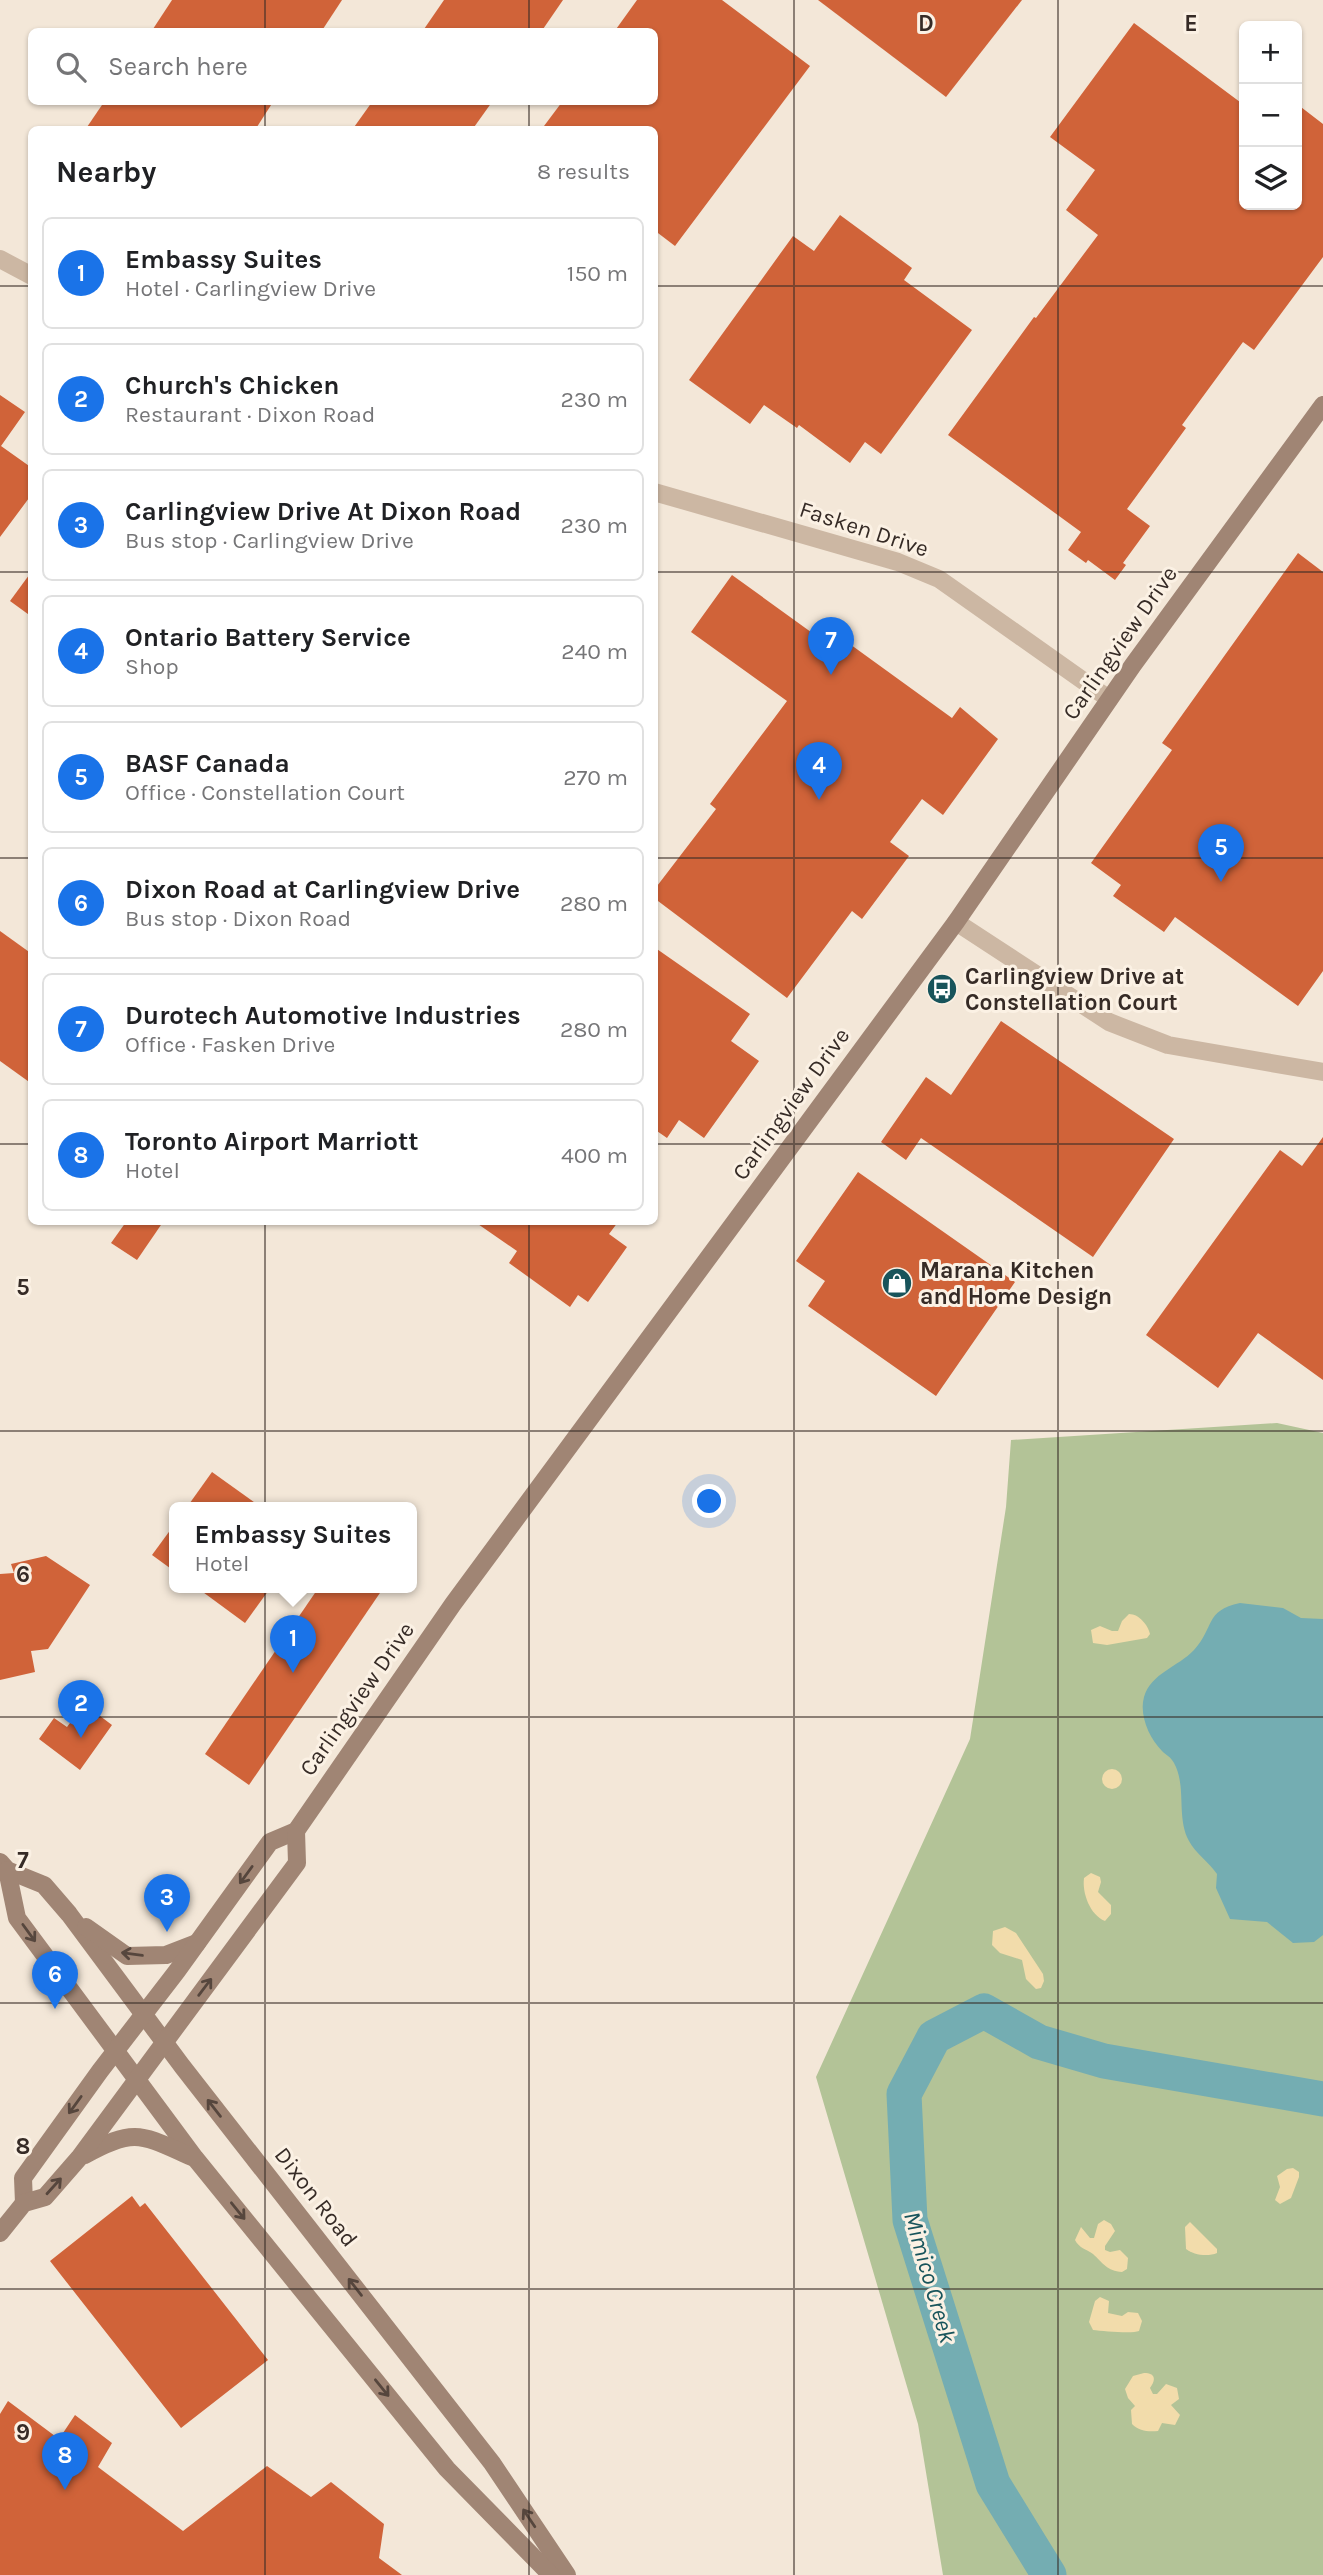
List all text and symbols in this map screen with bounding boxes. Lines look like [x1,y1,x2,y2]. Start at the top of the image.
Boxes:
text: D [918,10,934,37]
text: E [1184,10,1198,37]
map controls [1239,21,1302,210]
button: + [1239,21,1302,84]
search box [28,28,658,105]
icon: search [52,48,90,86]
text: Search here [108,51,248,82]
button: − [1239,84,1302,147]
button: layers [1239,147,1302,210]
text: Nearby [56,154,156,190]
text: 8 results [537,158,630,185]
text: Embassy Suites [125,244,322,275]
text: 1 [77,260,85,287]
text: 150 m [567,260,628,287]
text: Hotel · Carlingview Drive [125,275,376,302]
text: Church's Chicken [125,370,339,401]
text: 2 [74,386,88,413]
text: 230 m [560,386,628,413]
text: Restaurant · Dixon Road [125,401,375,428]
street label: Fasken Drive [796,495,932,563]
text: Carlingview Drive At Dixon Road [125,496,521,527]
text: 3 [74,512,88,539]
text: 230 m [560,512,628,539]
text: Bus stop · Carlingview Drive [125,527,414,554]
street label: Carlingview Drive [1057,561,1183,725]
pin: 7 [808,617,854,675]
text: Ontario Battery Service [125,622,411,653]
text: 4 [74,638,88,665]
text: 240 m [561,638,628,665]
text: Shop [125,653,179,680]
pin: 4 [796,742,842,800]
text: BASF Canada [125,748,290,779]
text: 5 [74,764,88,791]
text: 270 m [563,764,628,791]
text: Office · Constellation Court [125,779,405,806]
pin: 5 [1198,824,1244,882]
text: Dixon Road at Carlingview Drive [125,874,520,905]
text: 6 [74,890,88,917]
text: 280 m [560,890,628,917]
text: Bus stop · Dixon Road [125,905,351,932]
place label: Carlingview Drive at Constellation Court [965,963,1184,1016]
bus stop icon: Carlingview Drive at Constellation Court [925,972,959,1006]
text: Durotech Automotive Industries [125,1000,521,1031]
text: 7 [75,1016,87,1043]
text: 280 m [560,1016,628,1043]
street label: Carlingview Drive [727,1023,855,1185]
text: Office · Fasken Drive [125,1031,335,1058]
text: Toronto Airport Marriott [125,1126,419,1157]
text: 8 [74,1142,88,1169]
text: 400 m [561,1142,628,1169]
text: Hotel [125,1157,180,1184]
place label: Marana Kitchen and Home Design [920,1257,1112,1310]
shop icon: Marana Kitchen and Home Design [880,1266,914,1300]
text: 5 [16,1274,30,1301]
your location [692,1484,726,1518]
popup [169,1502,417,1593]
text: Embassy Suites [195,1519,391,1550]
text: Hotel [195,1550,249,1577]
text: 6 [16,1561,30,1588]
pin: 1 [270,1615,316,1673]
street label: Carlingview Drive [294,1617,420,1781]
pin: 2 [58,1680,104,1738]
text: 7 [17,1847,29,1874]
one-way arrow [239,1865,253,1884]
pin: 3 [144,1874,190,1932]
one-way arrow [21,1923,36,1942]
one-way arrow [122,1947,144,1960]
pin: 6 [32,1951,78,2009]
one-way arrow [198,1978,212,1997]
one-way arrow [68,2095,82,2114]
one-way arrow [207,2099,222,2117]
text: 8 [16,2133,30,2160]
street label: Dixon Road [269,2142,363,2252]
one-way arrow [46,2178,63,2195]
one-way arrow [230,2202,246,2220]
water label: Mimico Creek [898,2208,962,2347]
one-way arrow [347,2278,362,2296]
one-way arrow [374,2379,389,2397]
text: 9 [16,2419,30,2446]
pin: 8 [42,2432,88,2490]
one-way arrow [522,2509,536,2529]

